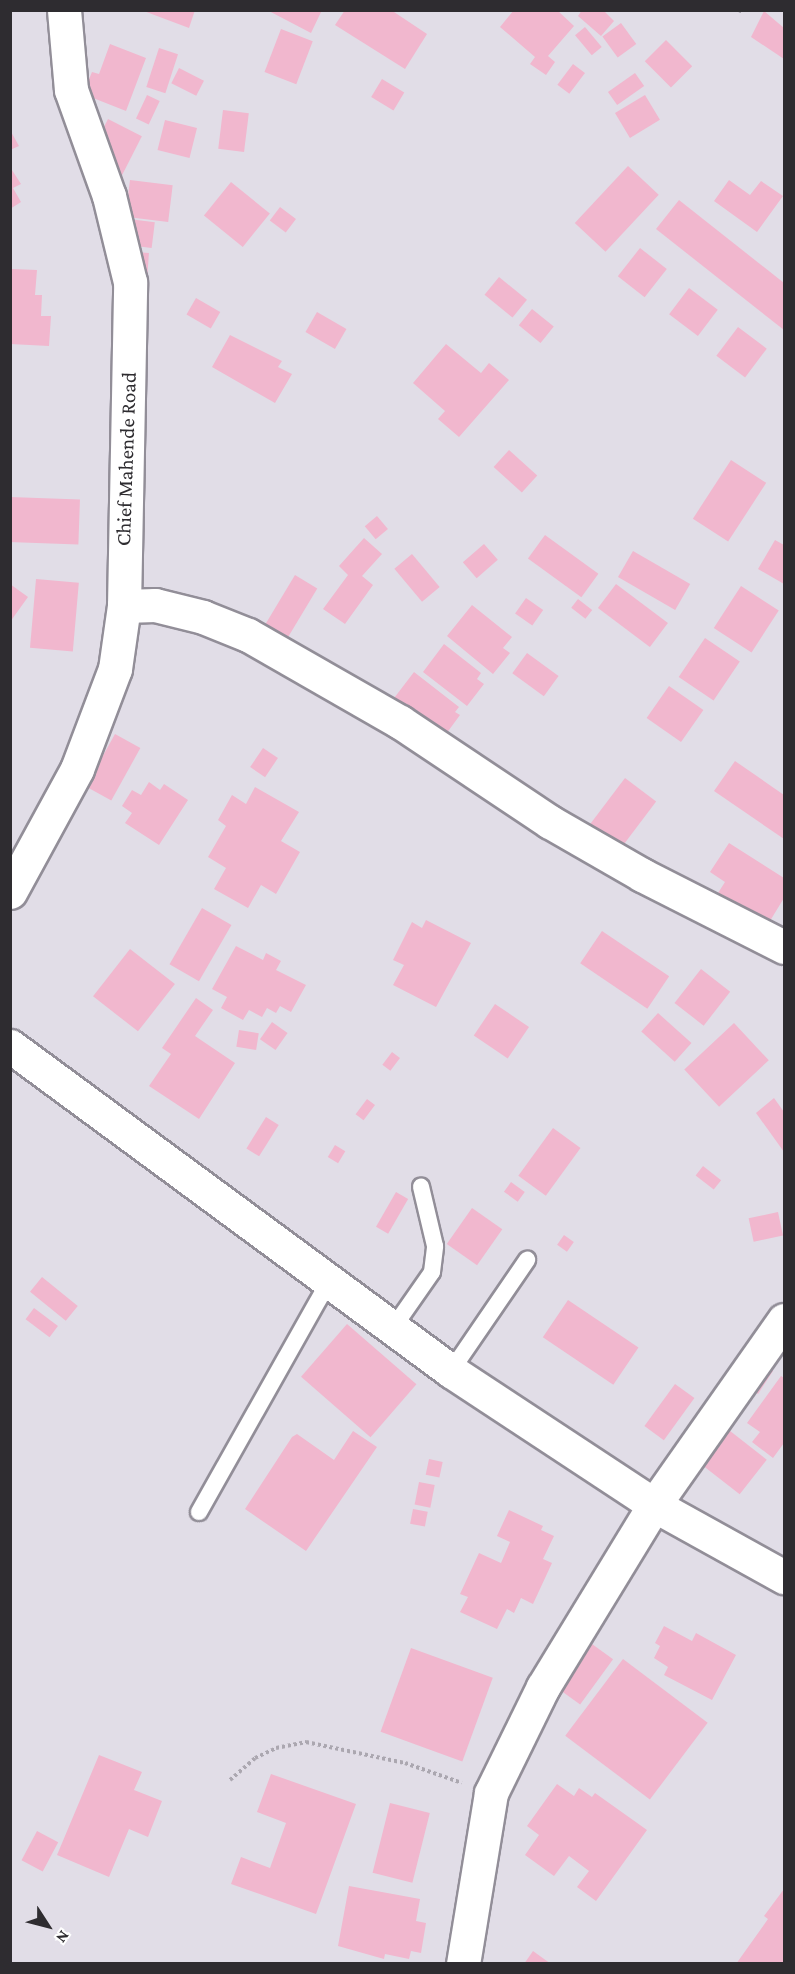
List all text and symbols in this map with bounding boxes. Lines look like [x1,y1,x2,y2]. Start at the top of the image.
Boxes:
street label: Chief Mahende Road [110,371,142,547]
north arrow [18,1896,78,1956]
text: N [53,1927,73,1946]

